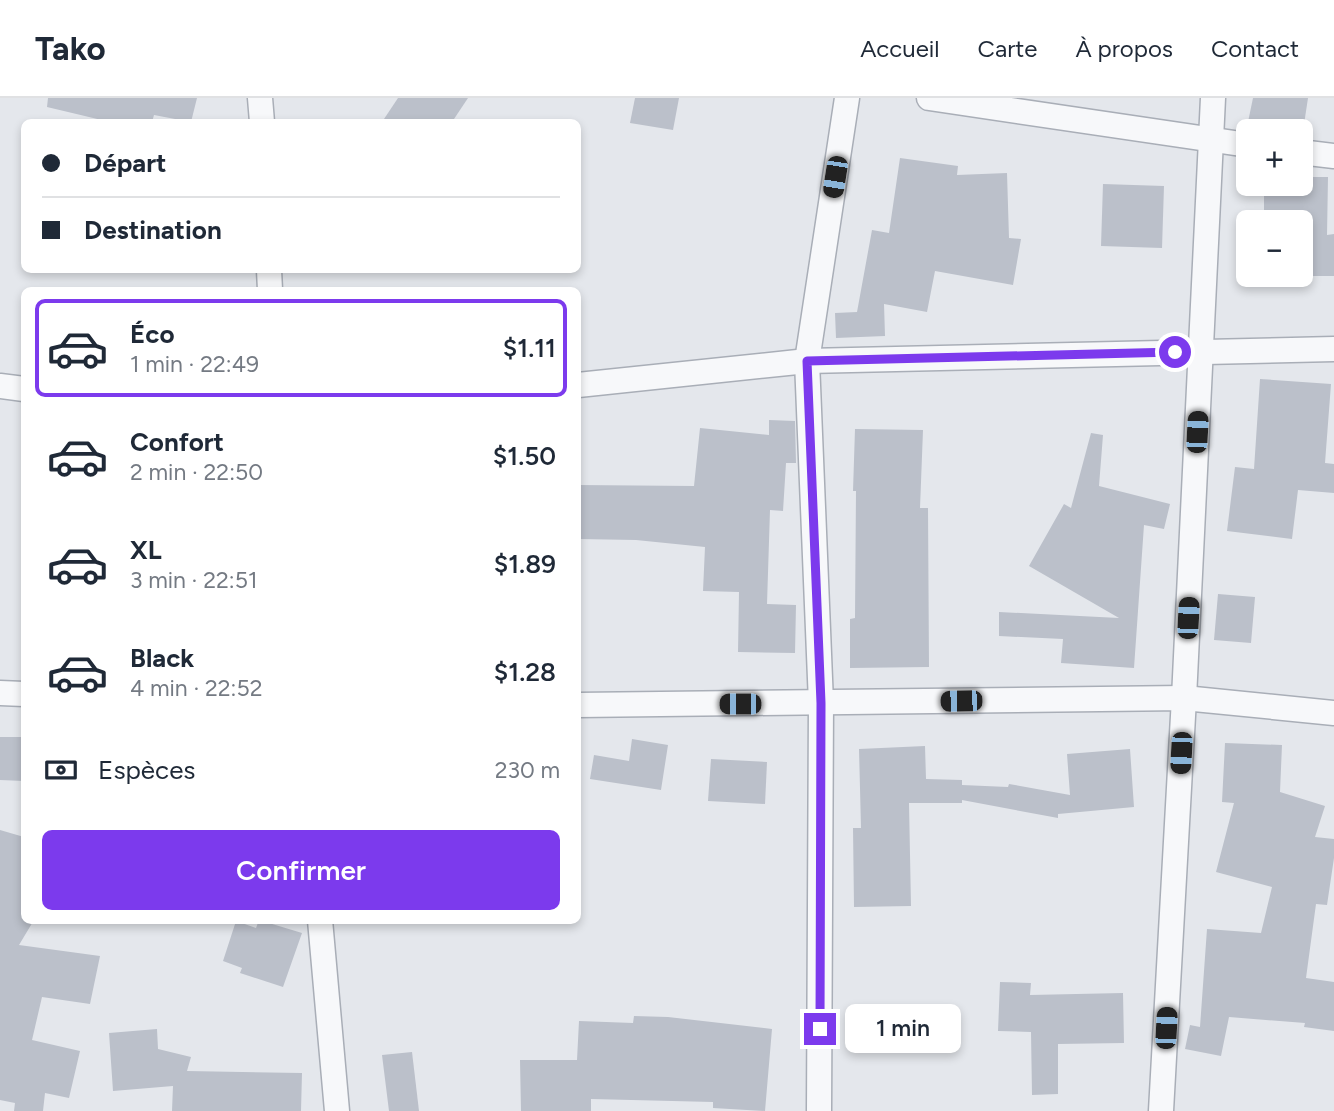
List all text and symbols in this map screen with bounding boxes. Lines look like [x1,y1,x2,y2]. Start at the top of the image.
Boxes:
text: Tako [35,29,106,68]
text: Accueil [860,34,940,63]
text: Carte [978,34,1037,63]
text: À propos [1075,34,1173,63]
text: Contact [1211,34,1299,63]
map controls [1236,119,1313,287]
button: + [1236,119,1313,196]
text: Départ [84,147,166,179]
car [822,155,849,199]
button: − [1236,210,1313,287]
text: Destination [84,214,222,246]
icon: car [46,317,109,380]
text: Éco [130,318,175,350]
text: $1.11 [503,332,556,364]
route start [1159,336,1191,368]
text: 1 min · 22:49 [130,350,259,378]
car [1186,410,1209,454]
icon: car [46,425,109,488]
text: Confort [130,426,224,458]
text: $1.50 [493,440,556,472]
text: 2 min · 22:50 [130,458,263,486]
icon: car [46,533,109,596]
text: XL [130,534,162,566]
text: $1.89 [494,548,556,580]
text: 3 min · 22:51 [130,566,257,594]
car [1177,596,1200,640]
icon: car [46,641,109,704]
text: Black [130,642,194,674]
text: $1.28 [494,656,556,688]
text: 4 min · 22:52 [130,674,263,702]
car [940,690,983,712]
car [720,694,762,715]
car [1170,731,1193,775]
icon: cash [42,751,80,789]
text: Espèces [98,754,195,786]
text: 230 m [495,756,560,784]
button: Confirmer [42,830,560,910]
callout: 1 min [844,1004,960,1054]
car [1155,1006,1178,1050]
route end [804,1013,836,1045]
text: 1 min [876,1014,930,1042]

